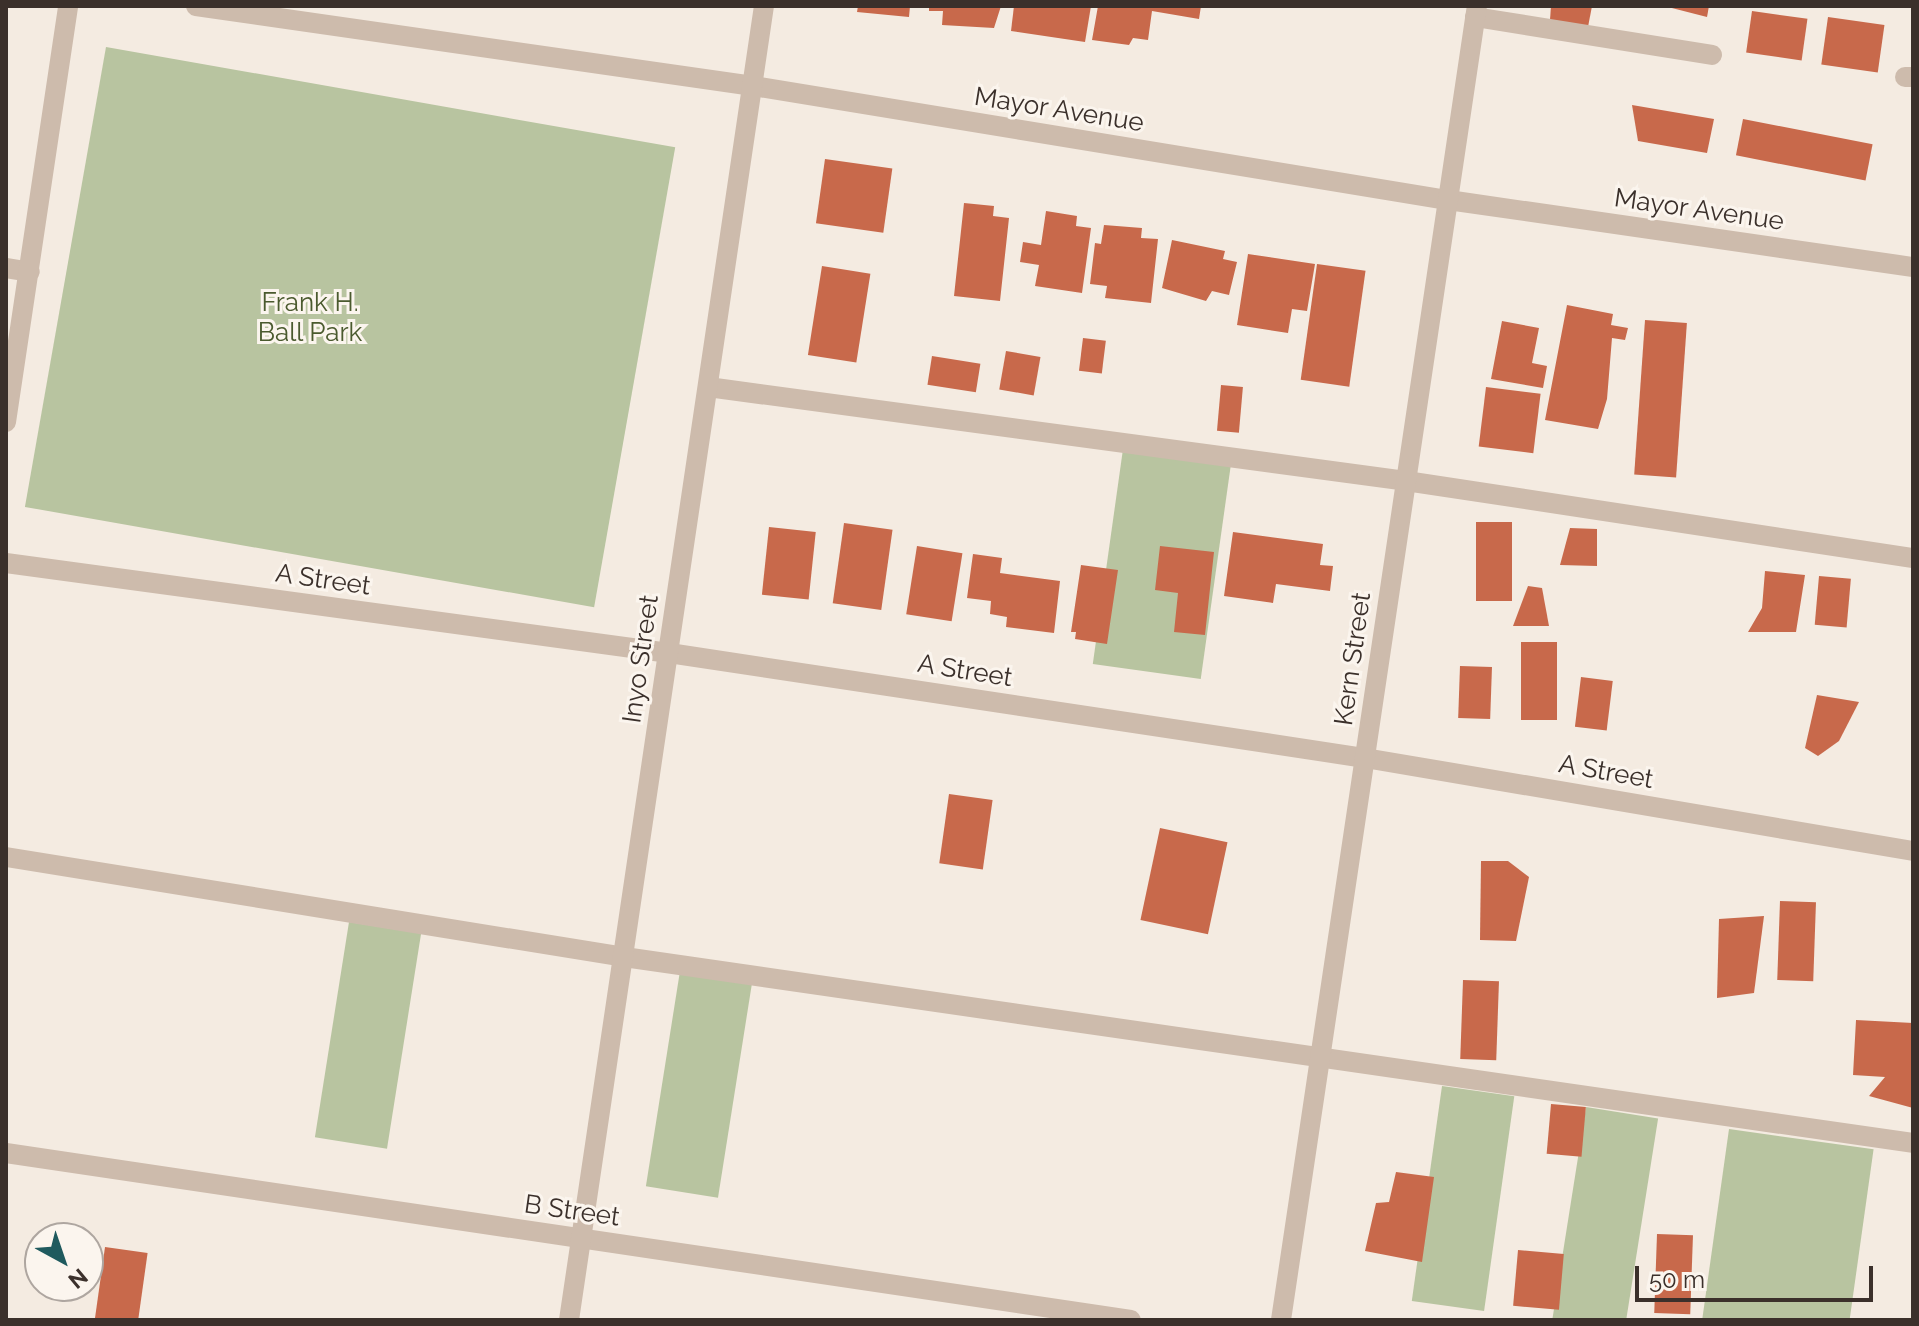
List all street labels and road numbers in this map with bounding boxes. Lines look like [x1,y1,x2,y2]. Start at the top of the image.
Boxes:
street label: Mayor Avenue [971,81,1147,139]
street label: Mayor Avenue [1611,183,1787,237]
street label: A Street [273,558,373,602]
street label: Kern Street [1328,590,1378,728]
street label: Inyo Street [617,593,665,725]
street label: A Street [915,648,1015,694]
street label: A Street [1556,748,1656,796]
street label: B Street [522,1189,622,1233]

